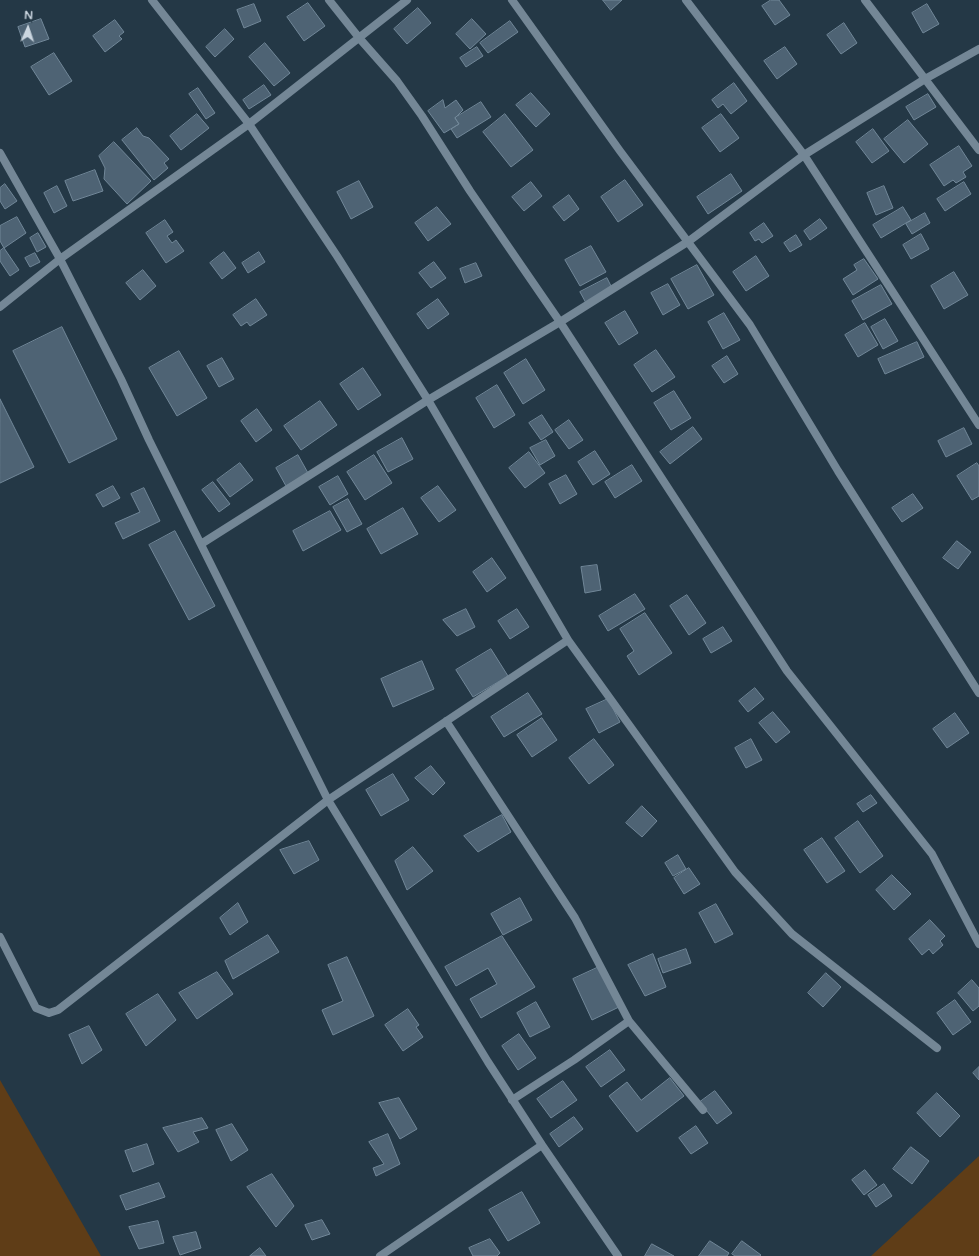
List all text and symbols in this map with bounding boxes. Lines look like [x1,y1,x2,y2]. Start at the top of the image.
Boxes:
north arrow [8,8,48,48]
text: N [24,9,33,22]

